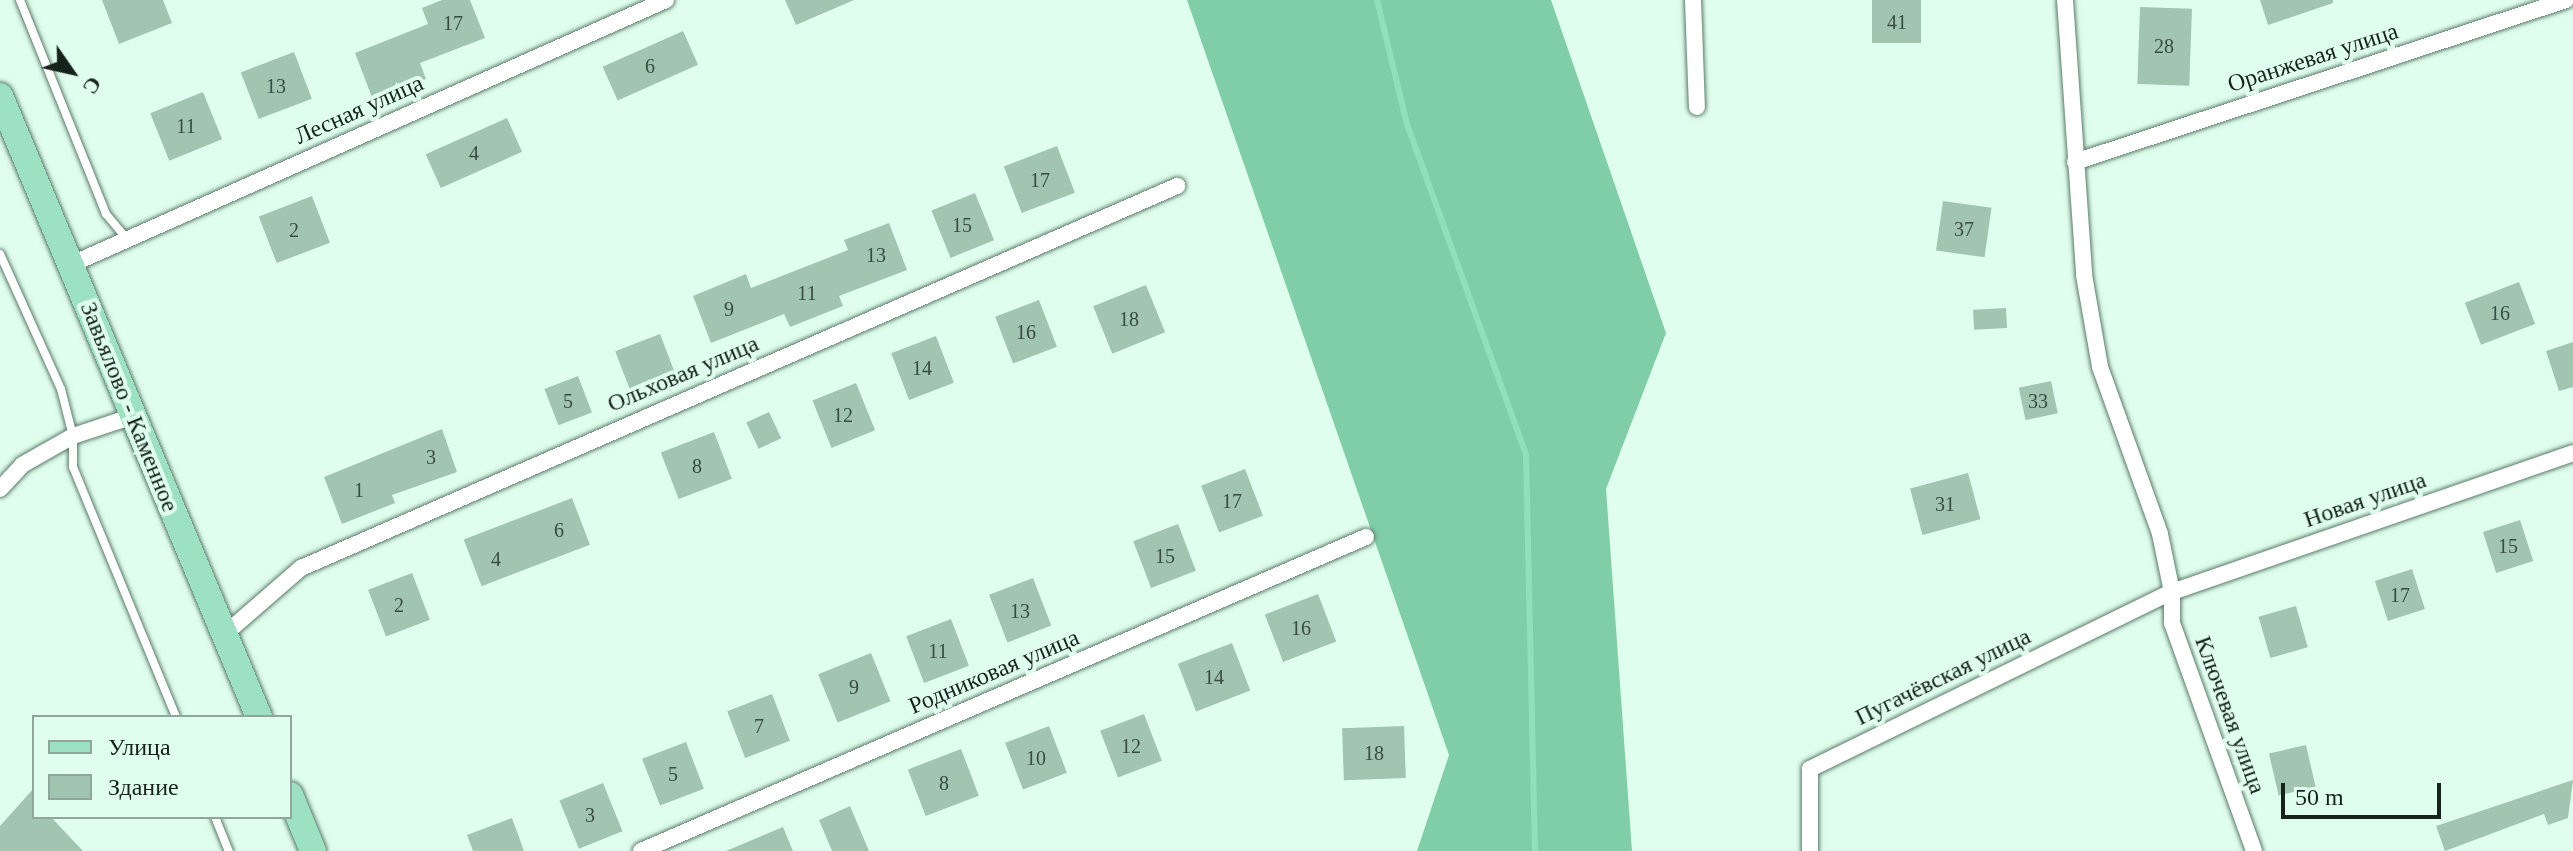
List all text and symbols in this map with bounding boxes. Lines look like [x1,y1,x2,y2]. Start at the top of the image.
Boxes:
house number: 41 [1887,10,1907,34]
house number: 17 [443,11,463,35]
street label: Оранжевая улица [2224,17,2402,99]
north arrow [32,32,112,112]
house number: 28 [2154,34,2174,58]
house number: 6 [645,54,655,78]
street label: Лесная улица [290,69,428,151]
text: С [78,72,107,99]
house number: 13 [266,74,286,98]
house number: 11 [176,114,196,138]
house number: 4 [469,141,479,165]
house number: 17 [1030,168,1050,192]
house number: 15 [952,213,972,237]
house number: 37 [1954,217,1974,241]
house number: 2 [289,218,299,242]
house number: 13 [866,243,886,267]
house number: 11 [797,281,817,305]
house number: 9 [724,297,734,321]
street label: Завьялово - Каменное [74,298,184,516]
house number: 16 [2490,301,2510,325]
house number: 18 [1119,307,1139,331]
house number: 16 [1016,320,1036,344]
street label: Ольховая улица [603,329,763,419]
house number: 14 [912,356,932,380]
house number: 5 [563,389,573,413]
house number: 33 [2028,389,2048,413]
house number: 12 [833,403,853,427]
house number: 3 [426,445,436,469]
house number: 8 [692,454,702,478]
street label: Новая улица [2300,466,2430,534]
house number: 1 [354,478,364,502]
house number: 17 [1222,489,1242,513]
house number: 31 [1935,492,1955,516]
house number: 6 [554,518,564,542]
house number: 15 [2498,534,2518,558]
house number: 15 [1155,544,1175,568]
house number: 4 [491,547,501,571]
house number: 17 [2390,583,2410,607]
house number: 2 [394,593,404,617]
house number: 13 [1010,599,1030,623]
house number: 16 [1291,616,1311,640]
street label: Пугачёвская улица [1851,622,2035,732]
street label: Родниковая улица [904,623,1084,721]
street label: Ключевая улица [2188,632,2272,798]
house number: 11 [928,639,948,663]
house number: 14 [1204,665,1224,689]
house number: 9 [849,675,859,699]
house number: 7 [754,714,764,738]
legend [32,715,292,819]
text: Улица [108,734,171,760]
house number: 12 [1121,734,1141,758]
house number: 18 [1364,741,1384,765]
house number: 10 [1026,746,1046,770]
house number: 5 [668,762,678,786]
scale bar [2285,767,2445,817]
house number: 8 [939,771,949,795]
text: Здание [108,774,179,800]
text: 50 m [2295,784,2344,810]
house number: 3 [585,803,595,827]

